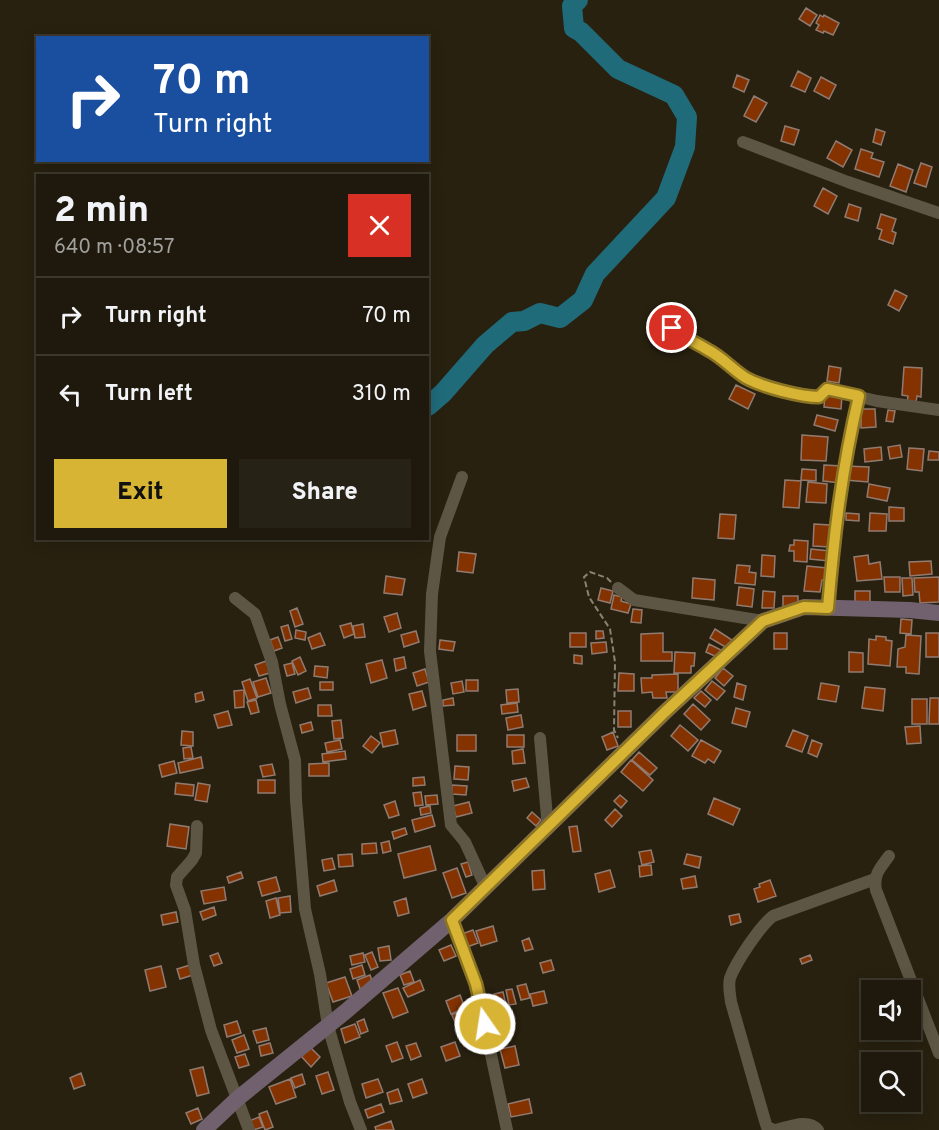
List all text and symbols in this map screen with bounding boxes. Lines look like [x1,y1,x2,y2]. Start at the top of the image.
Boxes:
text: 70 m [153,56,251,109]
icon: right [54,60,132,138]
text: Turn right [153,108,272,142]
text: 2 min [54,189,149,235]
button: close [348,194,411,257]
text: 640 m · 08:57 [54,235,174,261]
icon: right [54,300,87,333]
pin [646,302,697,353]
text: Turn right [105,303,207,330]
text: 70 m [362,303,411,330]
icon: arrive [655,311,688,344]
icon: left [54,378,87,411]
text: Turn left [105,381,193,408]
text: 310 m [352,381,411,408]
button: Exit [54,459,227,528]
button: Share [239,459,411,528]
map controls [861,980,921,1112]
button: sound [861,980,921,1040]
position arrow [453,992,517,1056]
button: search [861,1052,921,1112]

